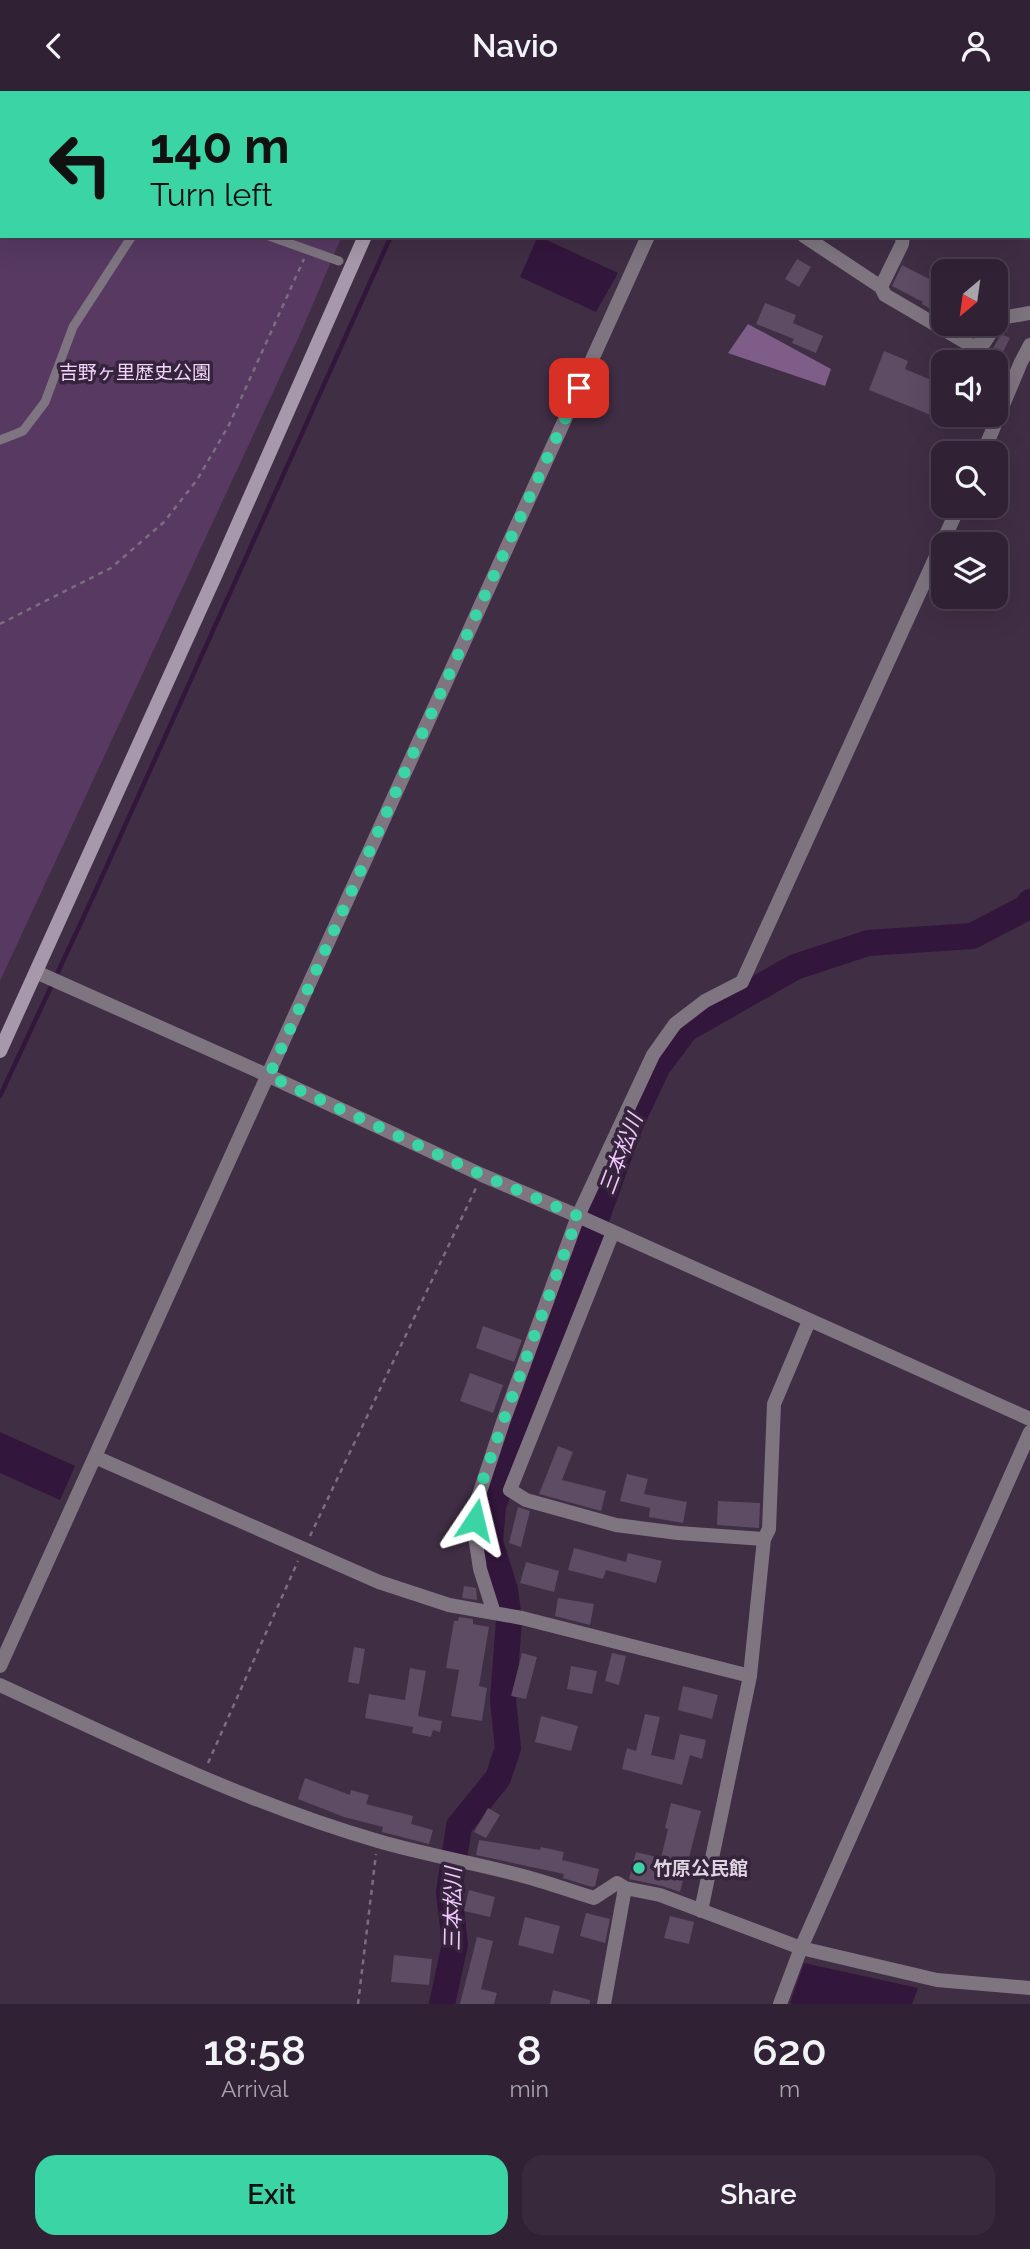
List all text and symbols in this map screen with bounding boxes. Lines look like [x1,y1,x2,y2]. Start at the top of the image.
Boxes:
icon: back [35,27,73,65]
text: Navio [472,27,558,64]
icon: person [957,27,995,65]
text: 140 m [150,117,290,174]
icon: left [35,119,126,210]
text: Turn left [150,176,272,213]
north arrow [931,259,1008,336]
map controls [931,259,1008,609]
button: sound [931,350,1008,427]
pin [549,358,609,418]
park label: 吉野ヶ里歴史公園 [59,361,211,383]
icon: arrive [560,369,598,407]
button: search [931,441,1008,518]
button: layers [931,532,1008,609]
water label: 三本松川 [594,1108,648,1198]
position arrow [438,1483,512,1557]
place label: 竹原公民館 [653,1857,748,1879]
marker: 竹原公民館 [631,1860,647,1876]
water label: 三本松川 [439,1865,466,1951]
text: 18:58 [203,2026,306,2075]
text: 8 [517,2026,542,2075]
text: 620 [752,2026,827,2075]
text: Arrival [221,2075,288,2102]
text: min [509,2075,549,2102]
text: m [779,2075,800,2102]
button: Exit [35,2155,508,2235]
button: Share [522,2155,995,2235]

